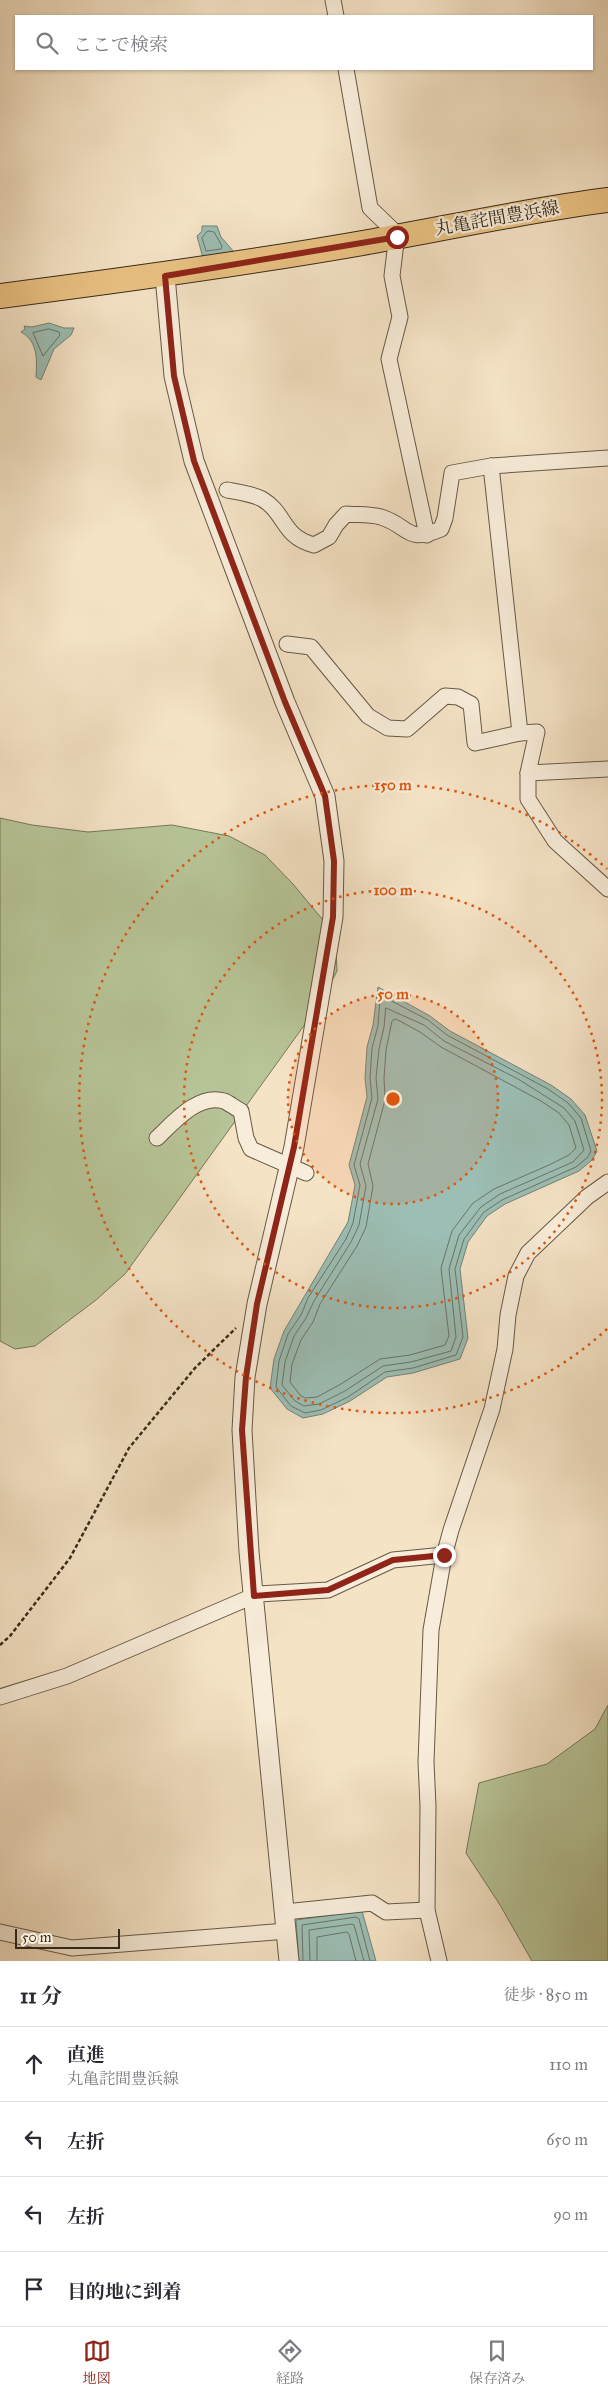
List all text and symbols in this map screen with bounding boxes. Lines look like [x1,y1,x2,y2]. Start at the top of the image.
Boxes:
search box [15,15,593,70]
icon: search [33,29,61,57]
text: ここで検索 [73,33,168,56]
street label: 丸亀詫間豊浜線 [433,196,561,240]
route start [386,226,409,249]
text: 150 m [374,776,412,794]
text: 100 m [373,881,413,899]
text: 50 m [377,985,409,1003]
centre of rings [384,1090,402,1108]
route end [433,1544,456,1567]
scale bar [15,1926,120,1949]
text: 50 m [22,1929,51,1946]
text: 11 分 [20,1983,62,2009]
text: 徒歩 · 850 m [503,1985,588,2004]
text: 直進 [67,2043,105,2066]
icon: ahead [20,2050,48,2078]
text: 110 m [549,2055,588,2074]
text: 丸亀詫間豊浜線 [67,2069,179,2088]
icon: left [20,2125,48,2153]
text: 左折 [67,2130,105,2153]
text: 650 m [546,2130,588,2149]
icon: left [20,2200,48,2228]
text: 左折 [67,2205,105,2228]
text: 90 m [553,2205,588,2224]
icon: arrive [20,2275,48,2303]
text: 目的地に到着 [67,2280,181,2303]
tab: 地図 [83,2337,111,2387]
tab: 経路 [276,2337,304,2387]
tab: 保存済み [469,2337,525,2387]

